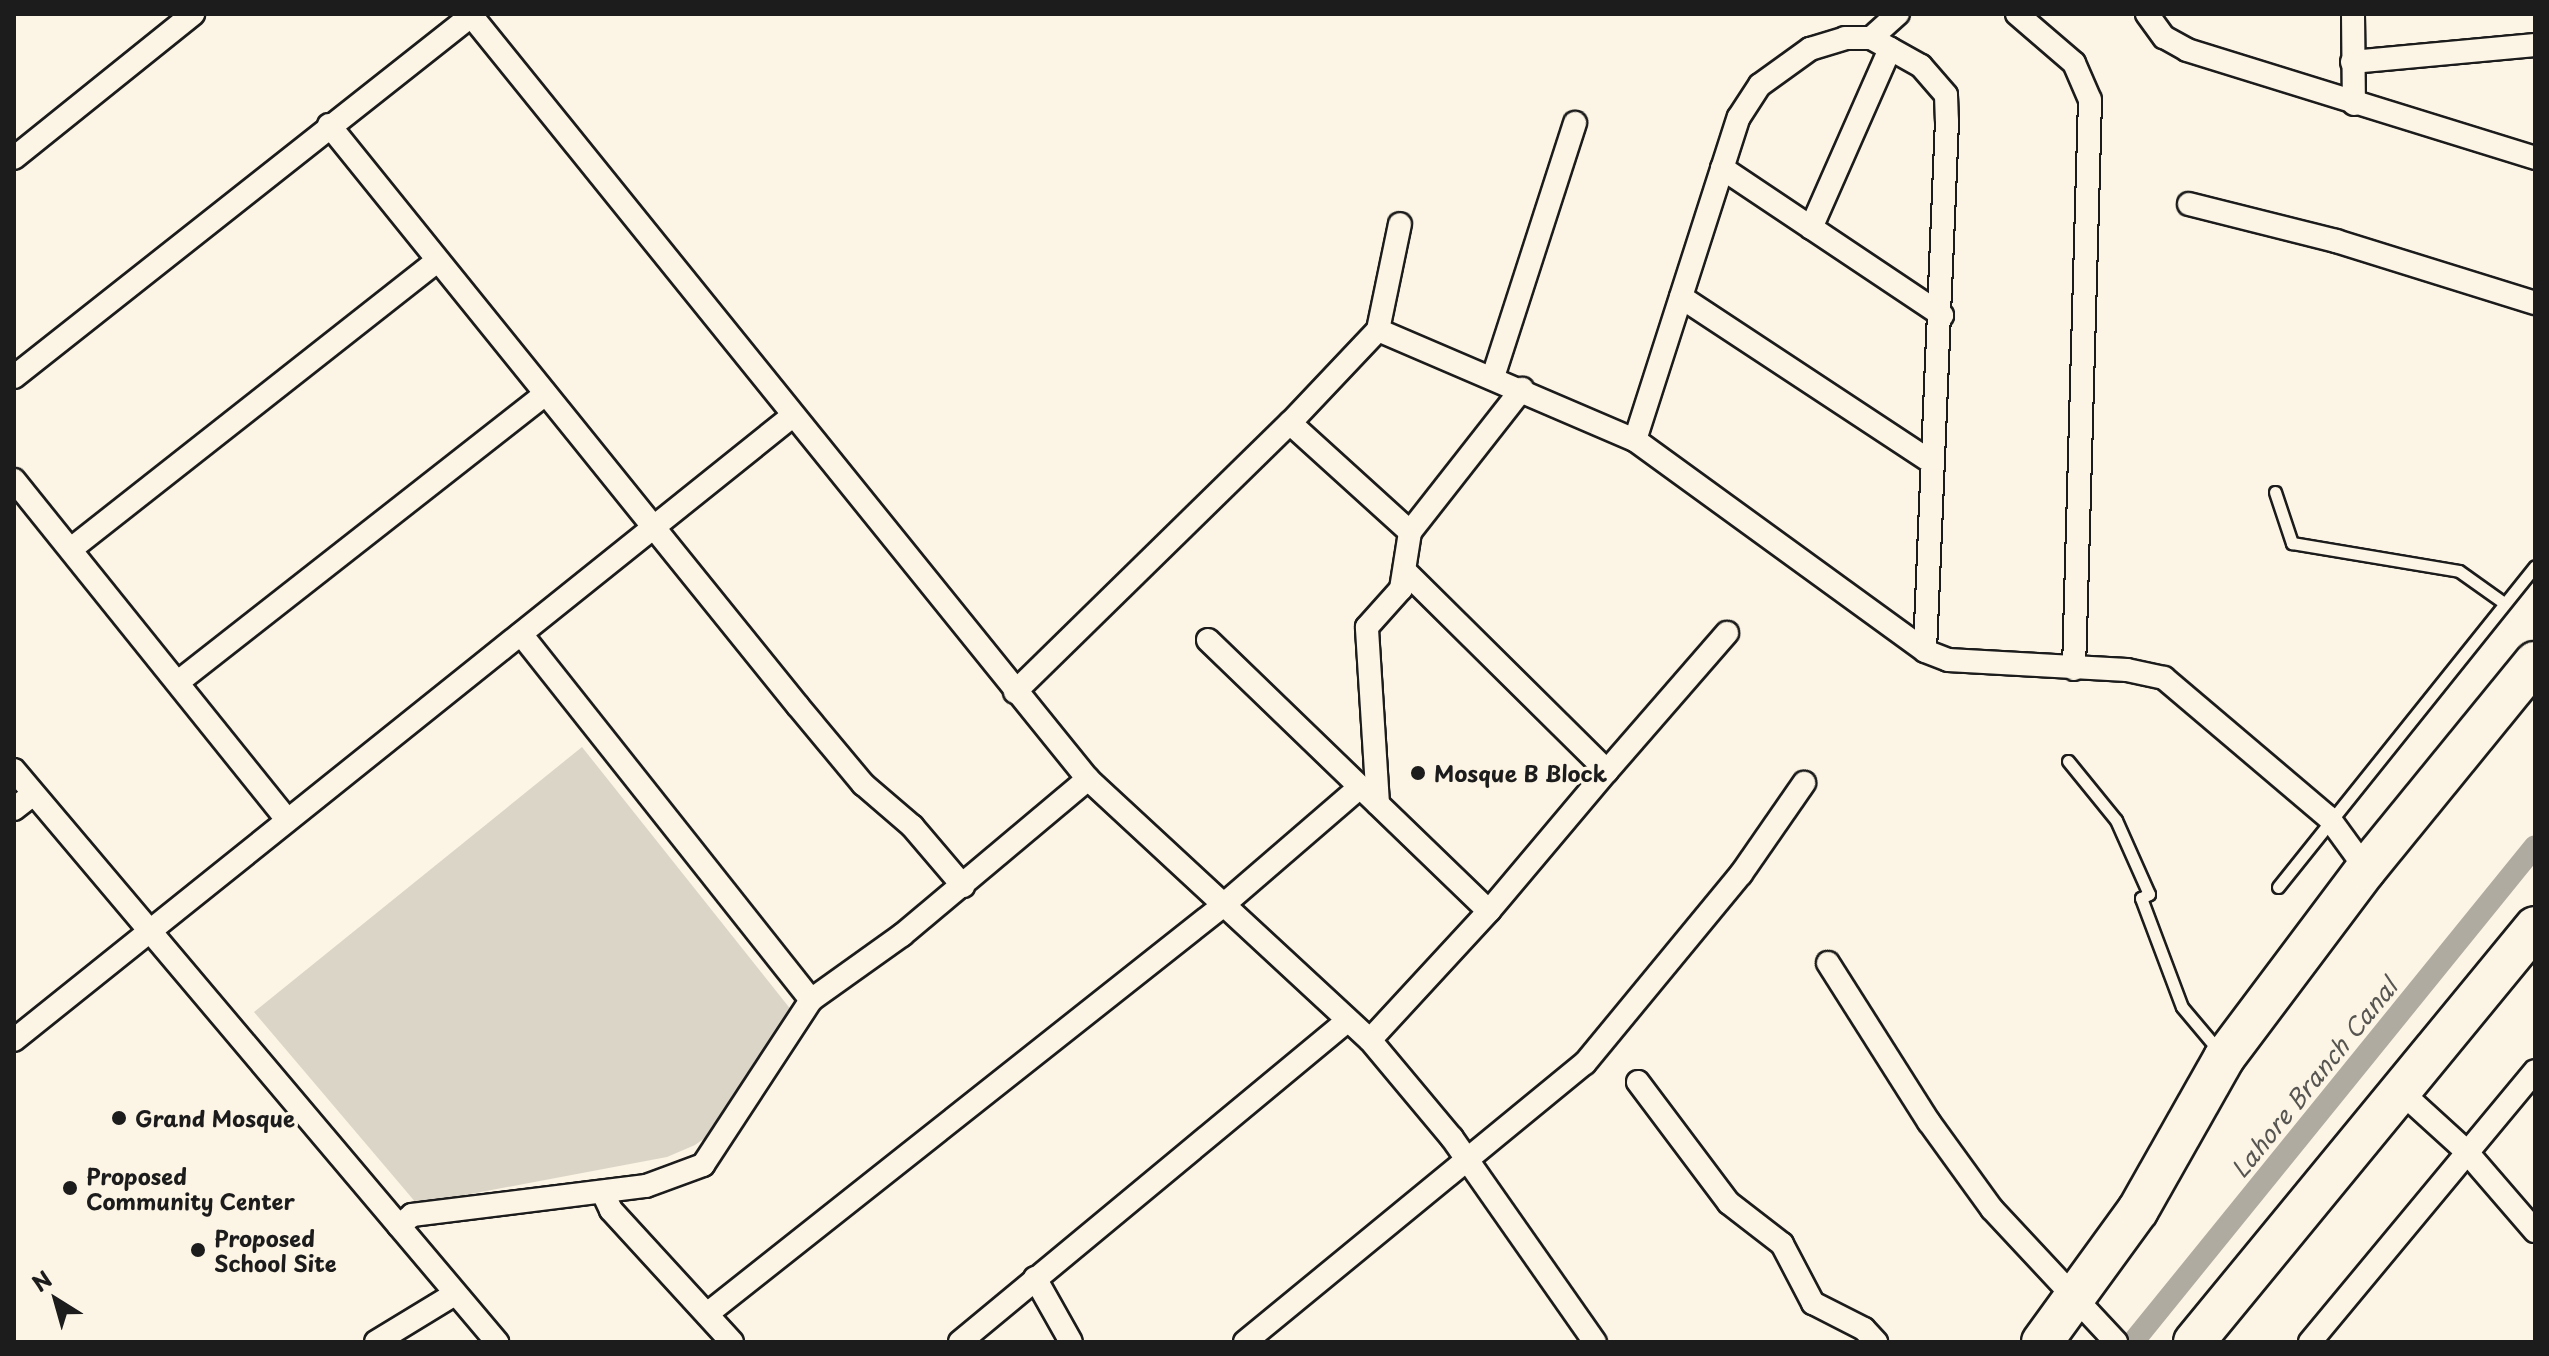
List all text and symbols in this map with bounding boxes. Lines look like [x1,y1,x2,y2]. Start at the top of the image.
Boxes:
place label: Mosque B Block [1434,760,1608,786]
marker: Mosque B Block [1409,764,1427,782]
water label: Lahore Branch Canal [2225,973,2403,1183]
place label: Grand Mosque [135,1105,296,1131]
marker: Grand Mosque [110,1109,128,1127]
place label: Proposed Community Center [86,1162,297,1214]
marker: Proposed Community Center [61,1179,79,1197]
place label: Proposed School Site [214,1224,338,1276]
marker: Proposed School Site [189,1241,207,1259]
north arrow [16,1260,96,1340]
text: N [24,1262,58,1299]

